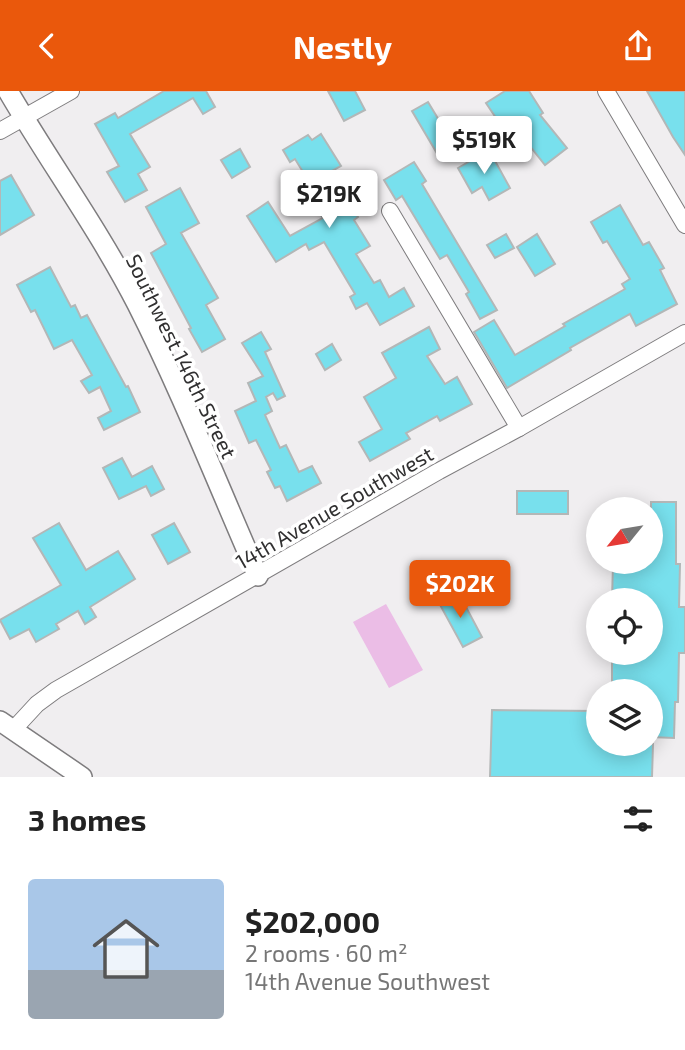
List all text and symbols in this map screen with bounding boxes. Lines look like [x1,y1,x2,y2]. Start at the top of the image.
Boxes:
icon: back [28,27,66,65]
text: Nestly [293,27,392,65]
icon: share [619,27,657,65]
pin: $519K [435,116,533,176]
text: $519K [452,125,516,153]
pin: $219K [280,171,378,230]
text: $219K [297,179,361,207]
street label: Southwest 146th Street [122,250,242,462]
street label: 14th Avenue Southwest [231,440,437,574]
north arrow [586,497,663,574]
map controls [586,497,663,756]
pin: $202K [411,561,509,620]
text: $202K [425,569,495,597]
button: locate [586,588,663,665]
button: layers [586,679,663,756]
icon: filters [619,800,657,838]
text: 3 homes [28,801,147,837]
text: $202,000 [245,903,380,939]
icon: home [84,907,168,991]
text: 2 rooms · 60 m² [245,939,407,967]
text: 14th Avenue Southwest [245,967,490,995]

